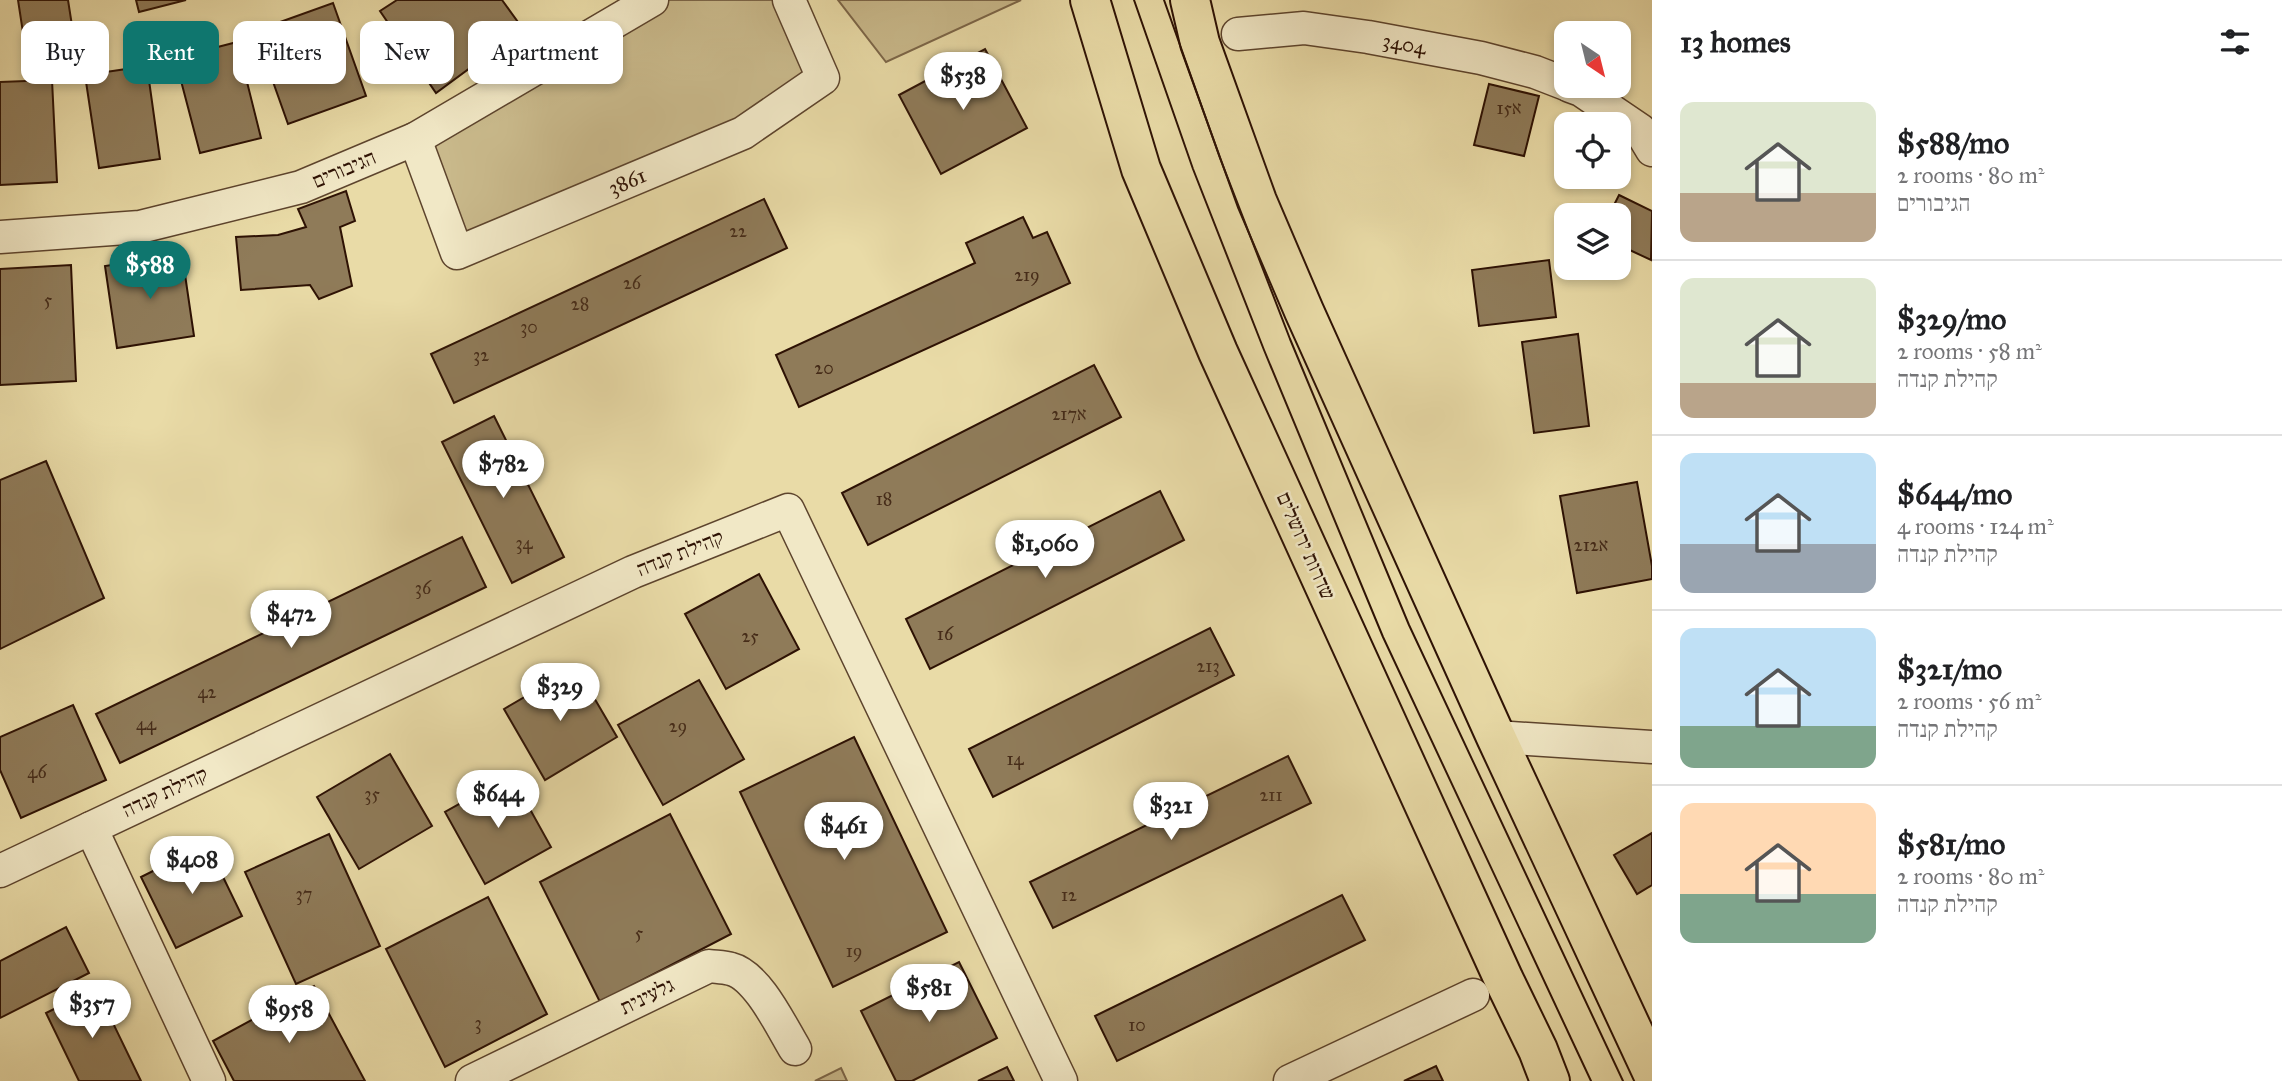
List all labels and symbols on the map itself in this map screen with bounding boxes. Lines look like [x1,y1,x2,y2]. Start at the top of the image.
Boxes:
north arrow [1554,21,1631,98]
street label: 3404 [1380,27,1430,61]
pin: $538 [922,52,1004,112]
house number: 15א [1497,97,1521,119]
street label: הגיבורים [308,144,380,194]
street label: 3861 [604,162,650,201]
house number: 22 [729,220,747,242]
pin: $588 [109,242,191,301]
house number: 219 [1014,264,1040,286]
house number: 26 [623,272,642,294]
house number: 5 [44,289,53,311]
house number: 28 [571,293,589,315]
house number: 30 [520,316,538,338]
house number: 32 [473,344,489,366]
house number: 20 [814,357,834,379]
house number: 217א [1051,403,1087,425]
pin: $782 [462,440,544,500]
house number: 18 [876,488,892,510]
street label: שדרות ירושלים [1271,488,1341,604]
pin: $1,060 [988,520,1102,580]
street label: קהילת קנדה [633,524,727,582]
house number: 34 [515,532,534,554]
house number: 212א [1574,534,1608,556]
house number: 36 [415,577,432,599]
pin: $472 [250,590,332,650]
house number: 16 [937,623,954,645]
house number: 25 [741,625,759,647]
house number: 213 [1196,655,1220,677]
pin: $329 [519,664,601,723]
house number: 42 [198,681,217,703]
house number: 44 [136,713,157,735]
house number: 29 [669,715,687,737]
house number: 14 [1006,748,1025,770]
house number: 46 [27,761,47,783]
street label: קהילת קנדה [118,761,212,823]
pin: $644 [457,770,539,830]
pin: $321 [1130,782,1212,842]
house number: 35 [364,783,380,805]
house number: 211 [1259,784,1283,806]
pin: $461 [803,802,885,862]
pin: $408 [151,836,233,896]
house number: 37 [296,883,312,905]
house number: 12 [1061,884,1077,906]
house number: 5 [635,922,644,944]
house number: 19 [846,940,862,962]
pin: $581 [888,964,970,1024]
street label: גלעינית [615,972,679,1020]
pin: $357 [51,981,133,1040]
pin: $958 [248,986,330,1045]
house number: 3 [474,1012,482,1034]
house number: 10 [1128,1014,1146,1036]

